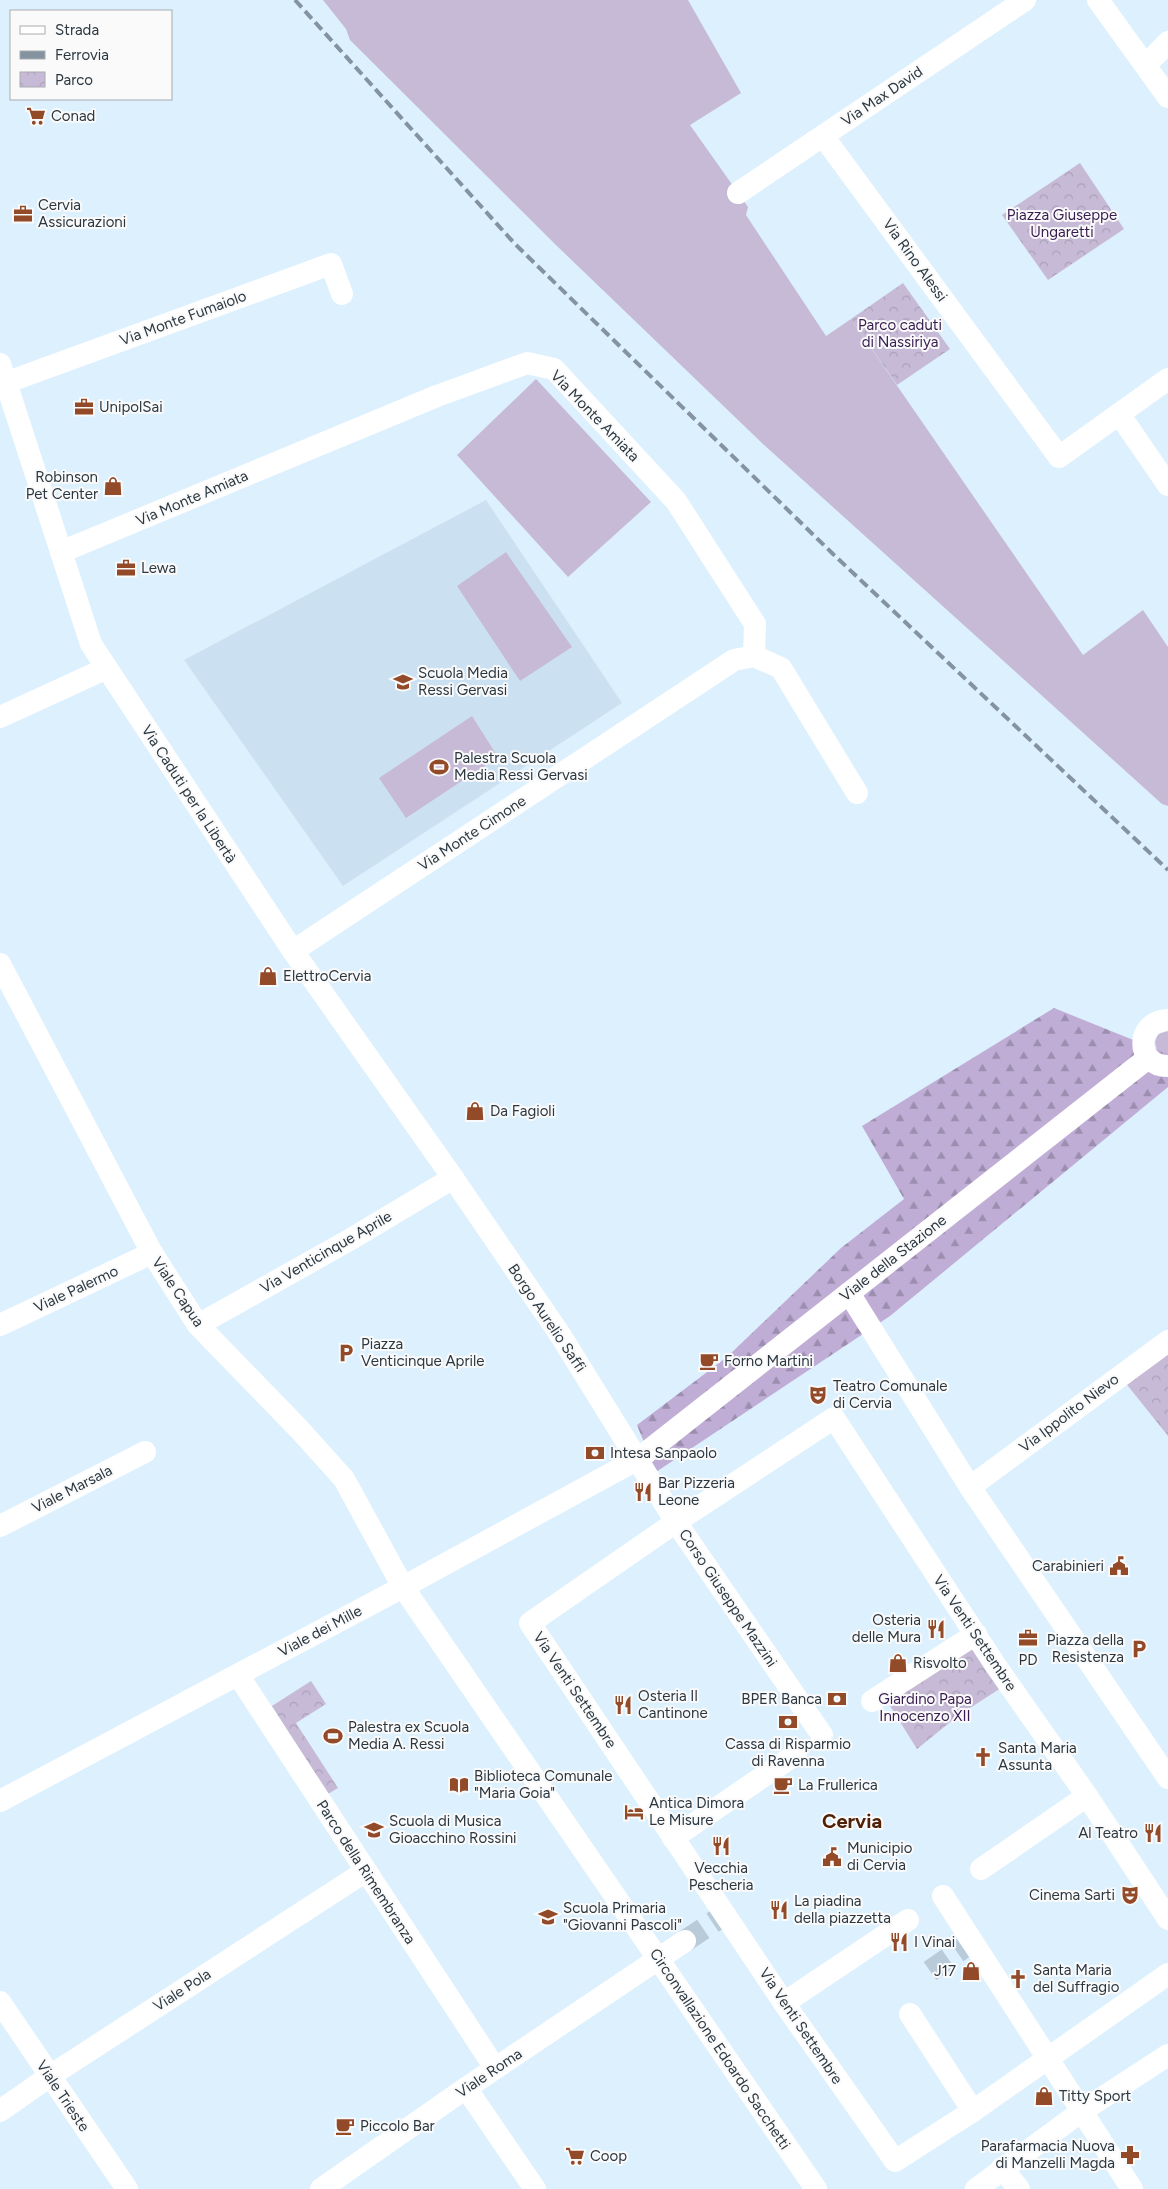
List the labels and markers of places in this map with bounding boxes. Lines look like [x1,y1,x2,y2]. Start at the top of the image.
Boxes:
supermarket icon: Conad [25,105,47,127]
place label: Conad [51,107,95,125]
place label: Cervia Assicurazioni [38,196,126,231]
office icon: Cervia Assicurazioni [12,203,34,225]
office icon: UnipolSai [73,396,95,418]
place label: UnipolSai [99,398,163,416]
place label: Robinson Pet Center [26,468,98,503]
shop icon: Robinson Pet Center [102,475,124,497]
office icon: Lewa [115,557,137,579]
place label: Lewa [141,559,176,577]
place label: Scuola Media Ressi Gervasi [418,664,508,699]
school or university icon: Scuola Media Ressi Gervasi [392,671,414,693]
place label: Palestra Scuola Media Ressi Gervasi [454,749,588,784]
sports icon: Palestra Scuola Media Ressi Gervasi [428,756,450,778]
shop icon: ElettroCervia [257,965,279,987]
place label: ElettroCervia [283,967,372,985]
shop icon: Da Fagioli [464,1100,486,1122]
place label: Da Fagioli [490,1102,555,1120]
place label: Piazza Venticinque Aprile [361,1335,484,1370]
parking icon: Piazza Venticinque Aprile [335,1342,357,1364]
cafe icon: Forno Martini [698,1350,720,1372]
place label: Forno Martini [724,1352,813,1370]
place label: Teatro Comunale di Cervia [833,1377,948,1412]
theatre icon: Teatro Comunale di Cervia [807,1384,829,1406]
bank icon: Intesa Sanpaolo [584,1442,606,1464]
place label: Intesa Sanpaolo [610,1444,717,1462]
place label: Bar Pizzeria Leone [658,1474,735,1509]
restaurant icon: Bar Pizzeria Leone [632,1481,654,1503]
public building icon: Carabinieri [1108,1555,1130,1577]
place label: Carabinieri [1032,1557,1104,1575]
place label: Osteria delle Mura [852,1611,921,1646]
restaurant icon: Osteria delle Mura [925,1618,947,1640]
office icon: PD [1017,1627,1039,1649]
place label: Piazza della Resistenza [1047,1631,1124,1666]
parking icon: Piazza della Resistenza [1128,1638,1150,1660]
place label: PD [1018,1651,1038,1669]
shop icon: Risvolto [887,1652,909,1674]
place label: Risvolto [913,1654,967,1672]
place label: Osteria Il Cantinone [638,1687,708,1722]
bank icon: BPER Banca [826,1688,848,1710]
place label: BPER Banca [741,1690,822,1708]
restaurant icon: Osteria Il Cantinone [612,1694,634,1716]
bank icon: Cassa di Risparmio di Ravenna [777,1711,799,1733]
place label: Palestra ex Scuola Media A. Ressi [348,1718,469,1753]
sports icon: Palestra ex Scuola Media A. Ressi [322,1725,344,1747]
place label: Cassa di Risparmio di Ravenna [725,1735,851,1770]
place label: Santa Maria Assunta [998,1739,1077,1774]
church icon: Santa Maria Assunta [972,1746,994,1768]
place label: Biblioteca Comunale "Maria Goia" [474,1767,612,1802]
library icon: Biblioteca Comunale "Maria Goia" [448,1774,470,1796]
cafe icon: La Frullerica [772,1774,794,1796]
place label: La Frullerica [798,1776,878,1794]
place label: Antica Dimora Le Misure [649,1794,744,1829]
hotel icon: Antica Dimora Le Misure [623,1801,645,1823]
place label: Scuola di Musica Gioacchino Rossini [389,1812,516,1847]
school or university icon: Scuola di Musica Gioacchino Rossini [363,1819,385,1841]
restaurant icon: Al Teatro [1142,1822,1164,1844]
place label: Al Teatro [1078,1824,1138,1842]
restaurant icon: Vecchia Pescheria [710,1835,732,1857]
place label: Municipio di Cervia [847,1839,913,1874]
public building icon: Municipio di Cervia [821,1846,843,1868]
place label: Vecchia Pescheria [689,1859,753,1894]
theatre icon: Cinema Sarti [1119,1884,1141,1906]
place label: Cinema Sarti [1029,1886,1115,1904]
place label: La piadina della piazzetta [794,1892,891,1927]
place label: Scuola Primaria "Giovanni Pascoli" [563,1899,682,1934]
restaurant icon: La piadina della piazzetta [768,1899,790,1921]
school or university icon: Scuola Primaria "Giovanni Pascoli" [537,1906,559,1928]
restaurant icon: I Vinai [888,1931,910,1953]
place label: I Vinai [914,1933,955,1951]
shop icon: J17 [960,1960,982,1982]
place label: Santa Maria del Suffragio [1033,1961,1120,1996]
place label: J17 [934,1962,956,1980]
church icon: Santa Maria del Suffragio [1007,1968,1029,1990]
shop icon: Titty Sport [1033,2085,1055,2107]
place label: Titty Sport [1059,2087,1132,2105]
cafe icon: Piccolo Bar [334,2115,356,2137]
place label: Piccolo Bar [360,2117,435,2135]
place label: Parafarmacia Nuova di Manzelli Magda [981,2137,1115,2172]
pharmacy icon: Parafarmacia Nuova di Manzelli Magda [1119,2144,1141,2166]
supermarket icon: Coop [564,2145,586,2167]
place label: Coop [590,2147,627,2165]

